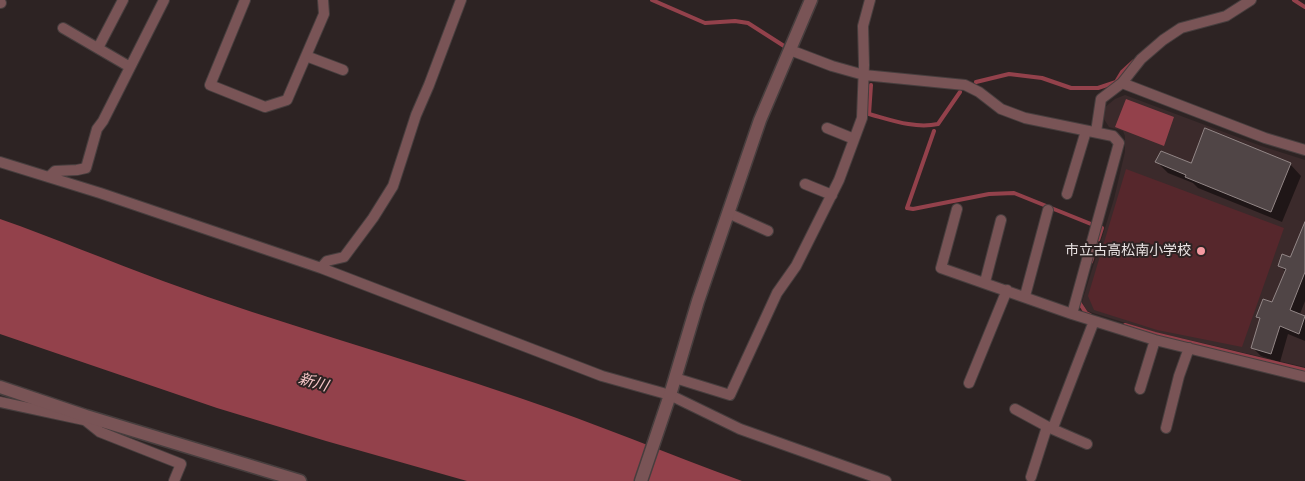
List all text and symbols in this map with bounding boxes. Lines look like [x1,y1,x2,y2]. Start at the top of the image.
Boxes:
place label: 市立古高松南小学校 [1065,243,1191,259]
marker: 市立古高松南小学校 [1195,245,1207,257]
water label: 新川 [296,370,330,396]

